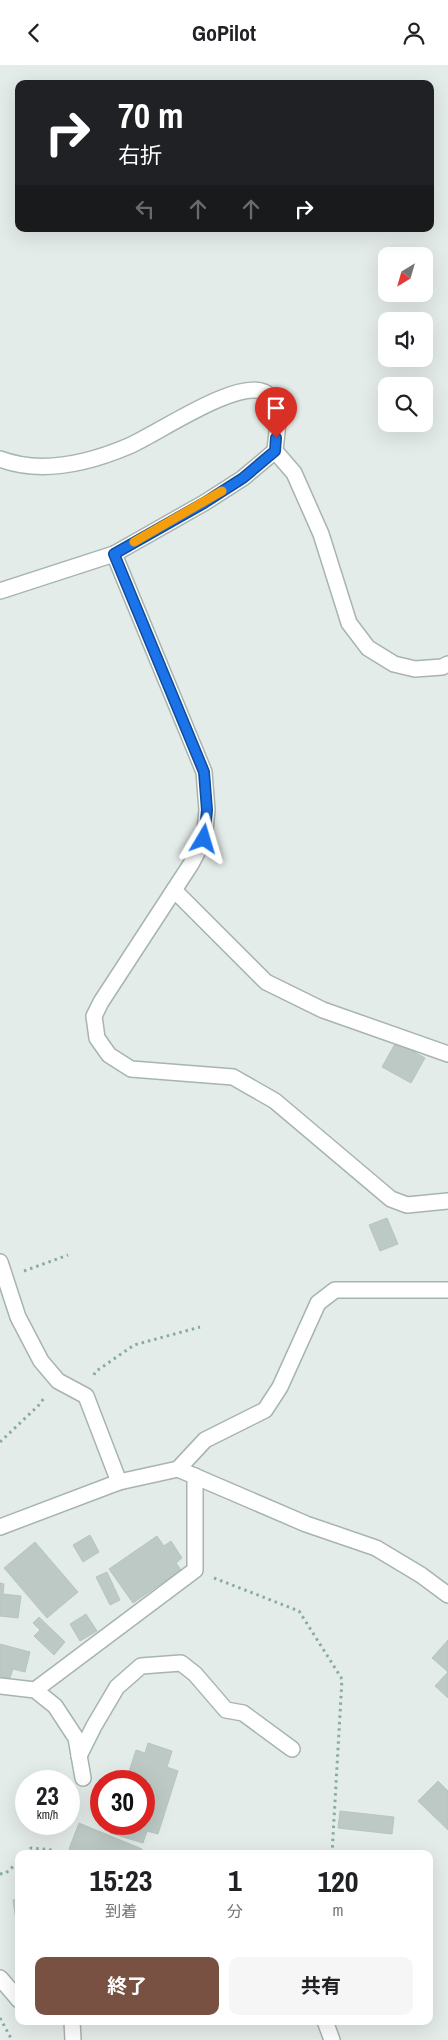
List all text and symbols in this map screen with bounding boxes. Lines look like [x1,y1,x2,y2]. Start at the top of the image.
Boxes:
text: GoPilot [192,18,256,48]
icon: back [20,19,48,47]
icon: person [400,19,428,47]
text: 70 m [118,92,183,139]
icon: right [35,100,100,165]
text: 右折 [118,140,162,170]
icon: left [131,195,159,223]
icon: ahead [184,195,212,223]
icon: ahead [237,195,265,223]
icon: right [290,195,318,223]
north arrow [378,247,432,303]
map controls [378,247,433,432]
button: sound [378,312,433,367]
button: search [378,377,433,432]
pin [255,387,297,438]
icon: arrive [262,394,290,422]
position arrow [177,812,229,864]
speed limit sign: 30 [90,1770,155,1835]
text: 23 [36,1779,59,1813]
text: km/h [37,1807,58,1823]
text: 15:23 [90,1860,152,1900]
text: 1 [228,1860,242,1900]
text: 120 [317,1861,358,1901]
text: m [332,1899,343,1921]
text: 到着 [105,1900,137,1922]
text: 分 [227,1900,243,1922]
button: 終了 [35,1957,219,2015]
button: 共有 [229,1957,413,2015]

